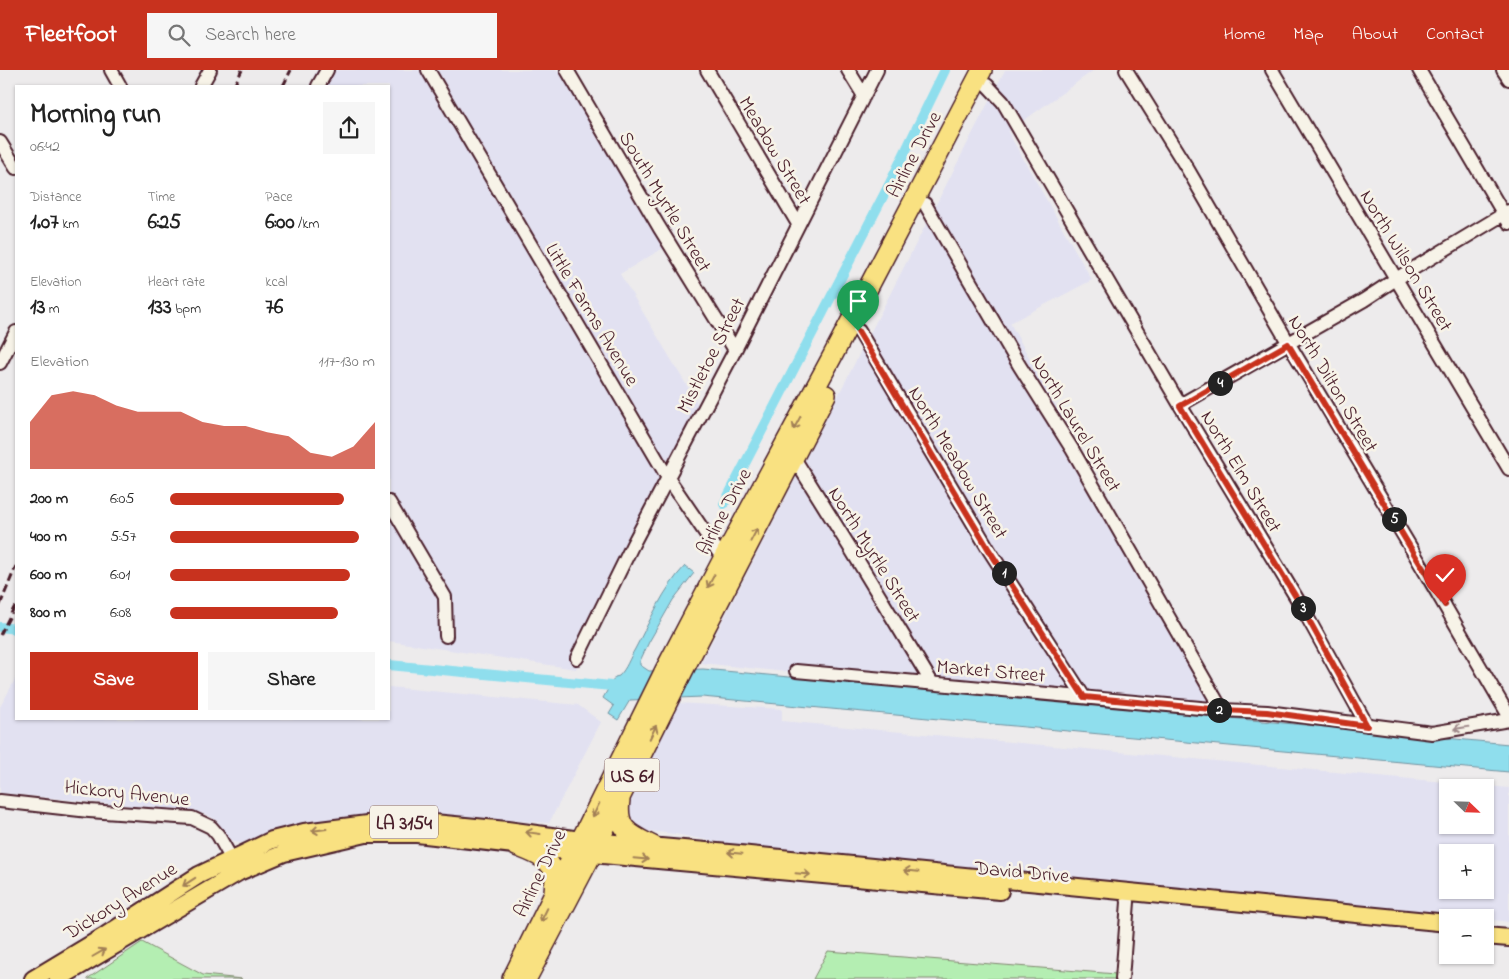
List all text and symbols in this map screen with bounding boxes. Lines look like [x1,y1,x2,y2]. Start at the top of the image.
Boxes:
search box [147,13,497,58]
text: Fleetfoot [25,18,117,53]
icon: search [165,21,193,49]
text: Search here [205,22,296,49]
text: Home [1224,22,1265,48]
text: Map [1293,22,1324,48]
text: About [1352,22,1398,48]
text: Contact [1426,22,1484,48]
street label: Meadow Street [730,92,818,211]
text: Morning run [30,95,161,136]
button: share [323,102,375,154]
street label: Airline Drive [880,107,950,204]
street label: South Myrtle Street [610,126,718,278]
text: 06:42 [30,135,60,159]
street label: North Wilson Street [1351,185,1459,338]
text: Distance [30,187,82,208]
text: Time [148,187,175,208]
text: Pace [265,187,293,208]
text: 1.07 [30,208,59,238]
text: 6:25 [148,208,181,238]
text: 6:00 [265,208,295,238]
text: km [59,214,79,235]
text: /km [295,214,319,235]
street label: Little Farms Avenue [537,238,645,392]
text: Elevation [30,272,81,293]
text: Heart rate [148,272,205,293]
text: kcal [265,272,288,293]
pin [837,280,879,331]
icon: arrive [844,287,872,315]
text: 13 [30,293,45,323]
text: 133 [148,293,172,323]
text: 76 [265,293,283,323]
street label: Mistletoe Street [671,293,754,419]
text: m [45,299,60,320]
text: bpm [172,299,201,320]
street label: North Dilton Street [1279,310,1384,459]
text: Elevation [30,350,89,374]
text: 117–130 m [319,350,375,374]
street label: North Laurel Street [1023,350,1127,498]
pin: 4 [1208,370,1232,396]
text: 4 [1218,373,1223,394]
street label: North Meadow Street [900,382,1014,545]
street label: North Elm Street [1192,406,1288,539]
one-way arrow [791,415,801,429]
street label: Airline Drive [690,464,760,561]
street label: North Myrtle Street [819,482,926,629]
text: 200 m [30,487,68,511]
text: 6:05 [110,487,134,511]
pin: 5 [1382,506,1406,532]
text: 5 [1390,509,1399,530]
text: 400 m [30,525,67,549]
text: 5:57 [110,525,136,549]
one-way arrow [750,528,759,543]
pin [1424,554,1466,605]
pin: 1 [992,560,1016,586]
icon: check [1431,561,1459,589]
text: 600 m [30,563,67,587]
text: 6:01 [110,563,130,587]
text: 1 [1002,563,1007,584]
one-way arrow [706,573,715,588]
pin: 3 [1290,596,1316,620]
text: 3 [1301,598,1306,619]
text: 800 m [30,601,66,625]
text: 6:08 [110,601,131,625]
button: Save [30,652,198,710]
button: Share [208,652,375,710]
street label: Market Street [935,653,1047,692]
pin: 2 [1206,698,1232,722]
text: 2 [1216,700,1223,721]
one-way arrow [1453,723,1469,733]
one-way arrow [648,725,658,740]
road number: US 61 [604,758,660,792]
street label: Hickory Avenue [63,774,191,815]
north arrow [1439,779,1494,834]
map controls [1439,779,1494,964]
one-way arrow [591,802,600,817]
road number: LA 3154 [370,806,438,839]
one-way arrow [311,825,327,835]
street label: Airline Drive [507,825,575,923]
one-way arrow [525,828,541,838]
button: + [1439,844,1494,899]
one-way arrow [727,849,743,858]
one-way arrow [632,854,648,864]
street label: David Drive [972,855,1070,892]
street label: Dickory Avenue [58,856,183,949]
one-way arrow [904,866,920,876]
one-way arrow [794,869,810,878]
one-way arrow [182,877,196,887]
one-way arrow [539,907,548,922]
button: − [1439,909,1494,964]
one-way arrow [92,948,106,958]

